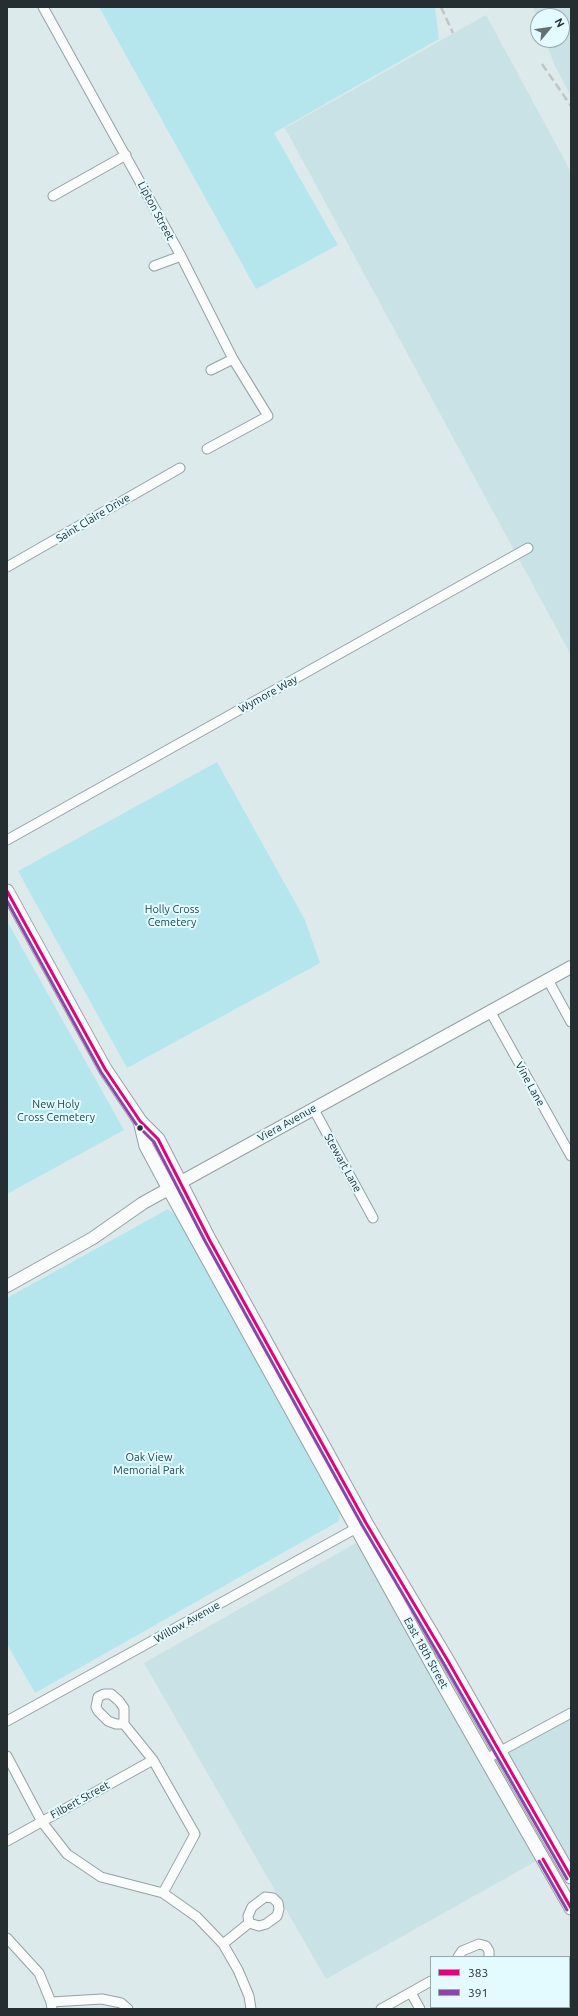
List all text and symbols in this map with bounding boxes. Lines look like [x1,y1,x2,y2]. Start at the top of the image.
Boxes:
north arrow [530,8,570,48]
text: N [552,16,567,29]
street label: Lipton Street [135,179,177,243]
street label: Saint Claire Drive [54,491,132,545]
street label: Wymore Way [236,672,300,716]
park label: Holly Cross Cemetery [145,902,199,928]
street label: Vine Lane [512,1060,548,1108]
park label: New Holy Cross Cemetery [17,1097,95,1123]
street label: Viera Avenue [255,1101,319,1145]
unlabelled marker [135,1123,145,1133]
street label: Stewart Lane [321,1131,365,1195]
park label: Oak View Memorial Park [113,1450,185,1476]
street label: Willow Avenue [152,1598,222,1646]
street label: East 18th Street [401,1615,451,1691]
street label: Filbert Street [48,1778,112,1822]
legend [430,1956,570,2008]
text: 383 [468,1966,488,1979]
text: 391 [468,1986,488,1999]

